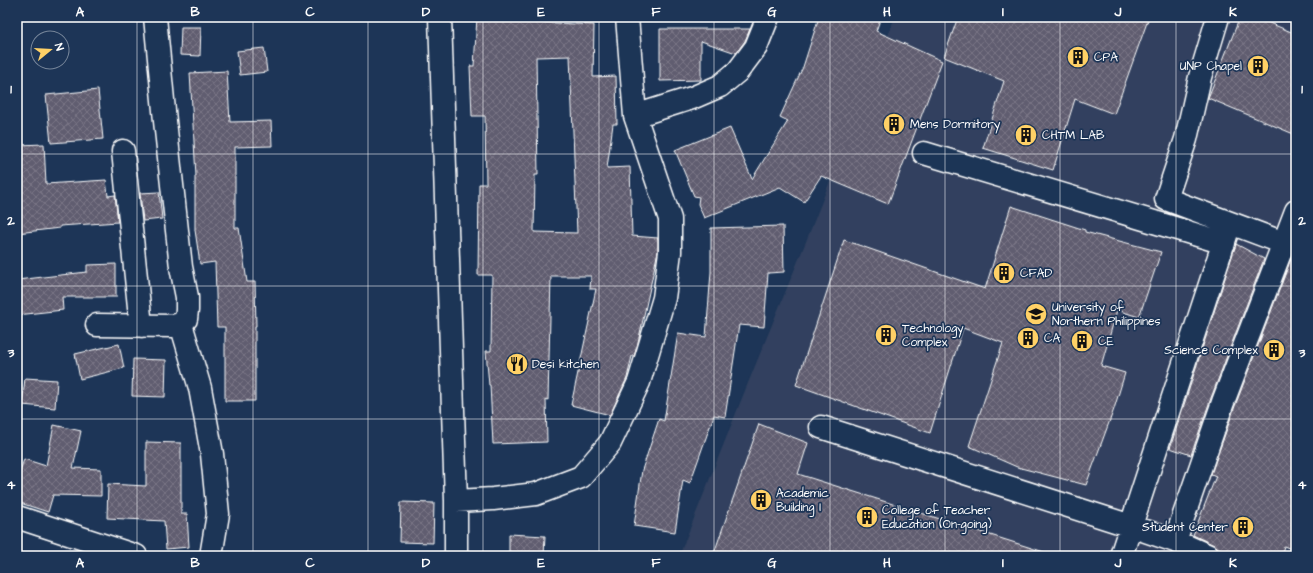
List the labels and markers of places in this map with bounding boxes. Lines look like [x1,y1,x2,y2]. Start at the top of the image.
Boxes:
building icon: CPA [1065,44,1091,70]
place label: CPA [1094,49,1118,66]
building icon: UNP Chapel [1245,53,1271,79]
place label: UNP Chapel [1180,58,1242,75]
building icon: Mens Dormitory [881,111,907,137]
place label: Mens Dormitory [910,116,1001,134]
building icon: CHTM LAB [1013,122,1039,148]
place label: CHTM LAB [1042,127,1105,144]
building icon: CFAD [991,260,1017,286]
place label: CFAD [1020,265,1052,282]
place label: University of Northern Philippines [1052,299,1160,330]
school or university icon: University of Northern Philippines [1023,301,1049,327]
place label: Technology Complex [902,320,964,351]
building icon: Technology Complex [873,322,899,348]
building icon: CA [1015,325,1041,351]
building icon: CE [1069,328,1095,354]
place label: CA [1044,330,1060,347]
place label: CE [1098,333,1114,350]
building icon: Science Complex [1261,337,1287,363]
place label: Science Complex [1164,342,1258,359]
restaurant icon: Desi kitchen [504,351,530,377]
place label: Desi kitchen [532,356,599,373]
place label: Academic Building I [776,485,829,517]
building icon: Academic Building I [748,487,774,513]
place label: College of Teacher Education (On-going) [882,502,992,534]
building icon: College of Teacher Education (On-going) [854,504,880,530]
building icon: Student Center [1230,514,1256,540]
place label: Student Center [1142,519,1228,536]

